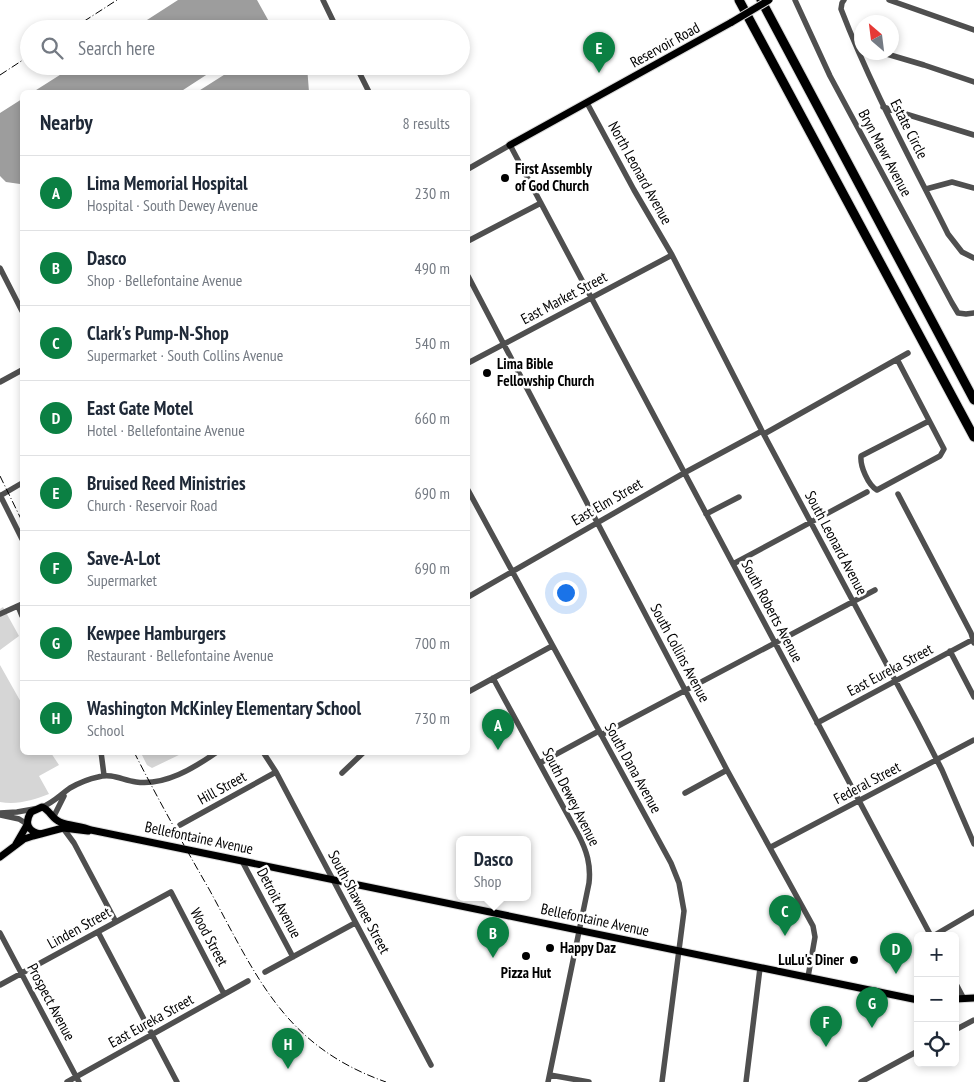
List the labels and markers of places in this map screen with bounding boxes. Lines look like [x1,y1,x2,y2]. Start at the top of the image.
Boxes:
pin: E [583,32,615,73]
place label: First Assembly of God Church [515,159,593,195]
marker: First Assembly of God Church [499,172,511,184]
place label: Lima Bible Fellowship Church [497,354,594,390]
marker: Lima Bible Fellowship Church [481,367,493,379]
pin: A [482,709,514,750]
pin: C [769,895,801,936]
pin: B [477,917,509,958]
pin: D [880,933,912,974]
place label: Happy Daz [560,938,616,957]
marker: Happy Daz [544,942,556,954]
marker: Pizza Hut [520,950,532,962]
place label: LuLu's Diner [778,950,845,969]
marker: LuLu's Diner [848,954,860,966]
place label: Pizza Hut [501,963,552,982]
pin: G [856,987,888,1028]
pin: F [810,1006,842,1047]
pin: H [272,1028,304,1069]

